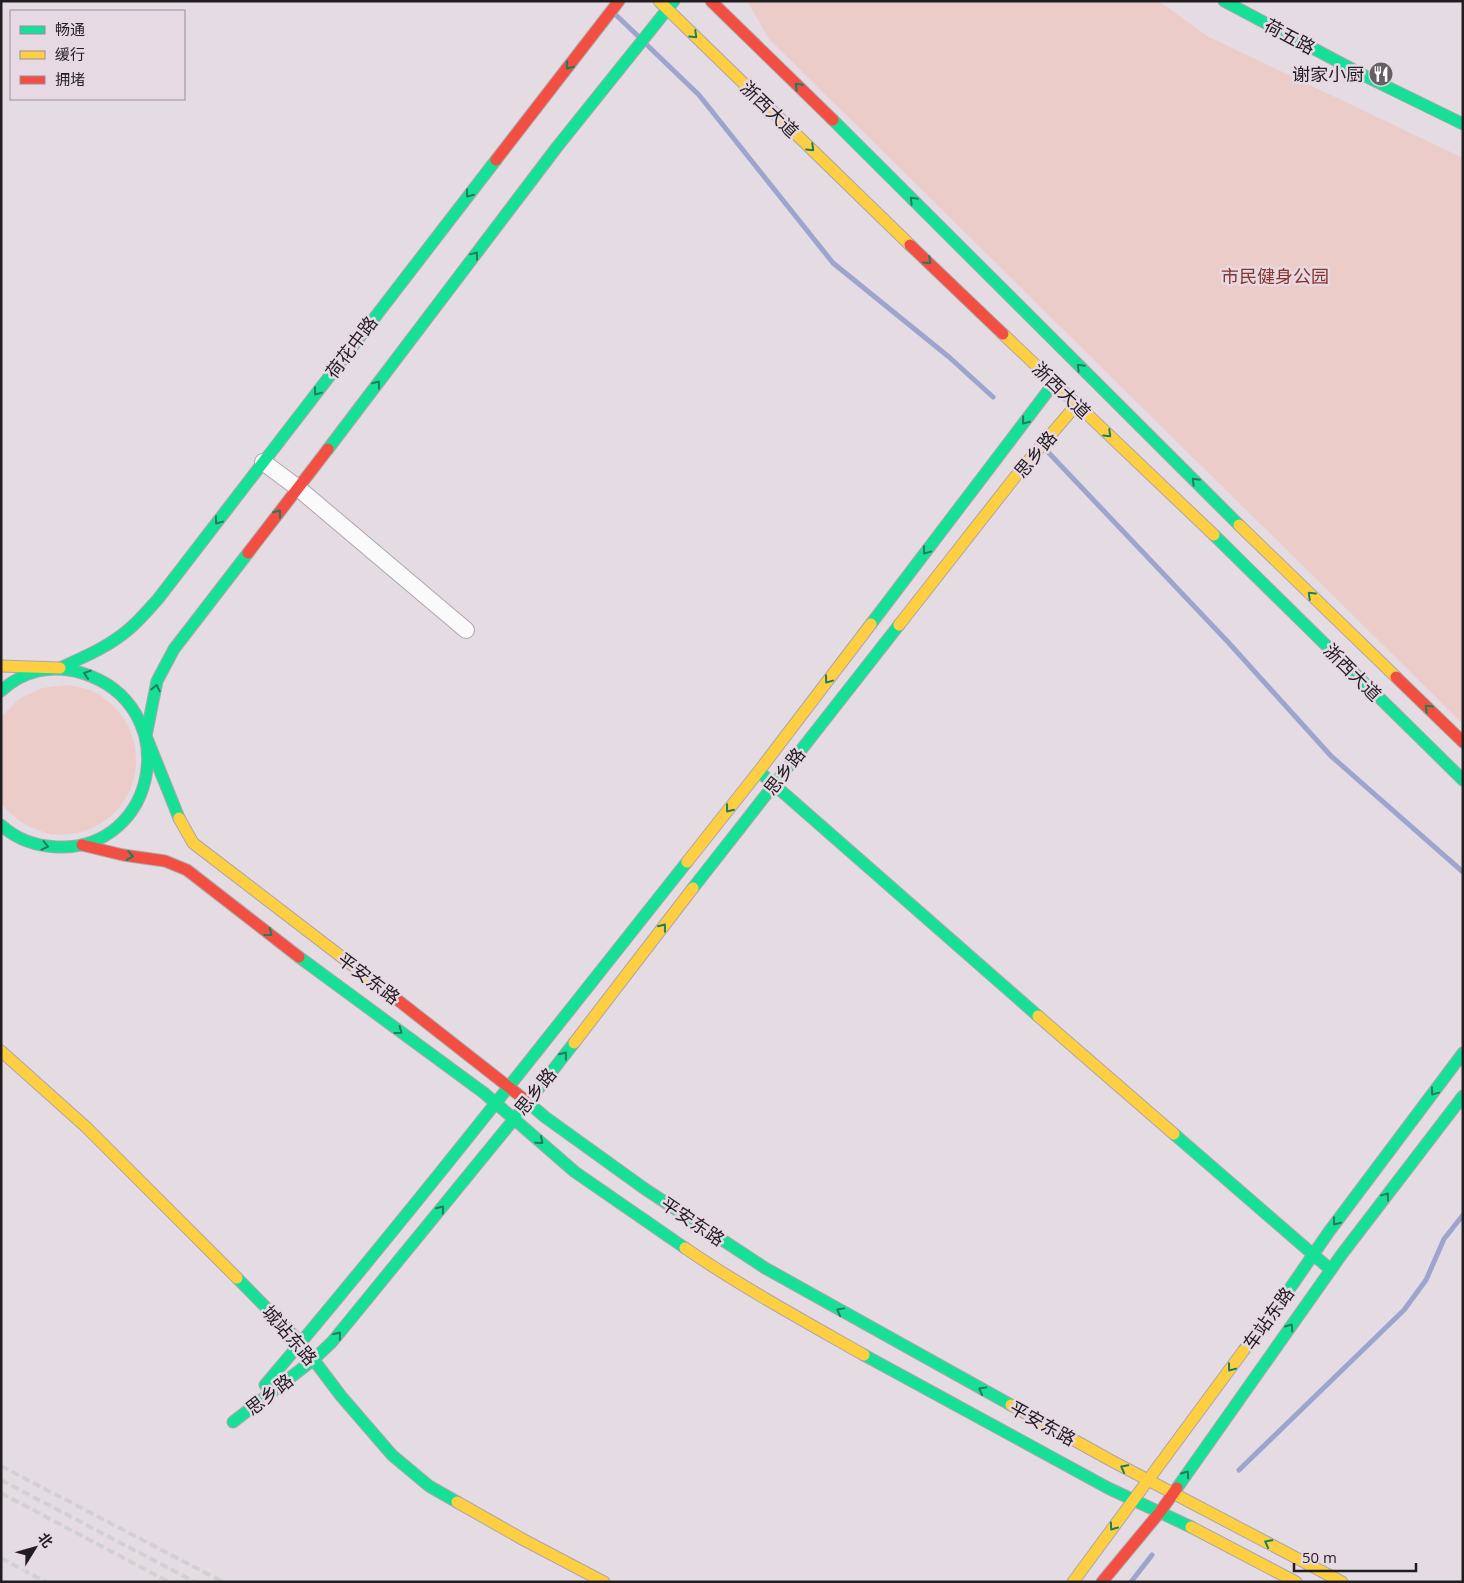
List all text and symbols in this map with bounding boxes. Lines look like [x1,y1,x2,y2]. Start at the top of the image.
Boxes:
legend [10,10,185,100]
street label: 荷五路 [1261,13,1319,59]
text: 畅通 [55,19,85,39]
one-way arrow [689,29,698,38]
text: 缓行 [55,44,85,64]
one-way arrow [566,60,575,69]
restaurant icon: 谢家小厨 [1368,61,1394,87]
place label: 谢家小厨 [1292,62,1364,86]
text: 拥堵 [55,69,85,89]
street label: 浙西大道 [736,75,804,143]
one-way arrow [794,82,803,91]
one-way arrow [805,142,814,151]
one-way arrow [467,188,475,197]
one-way arrow [910,197,919,206]
one-way arrow [470,252,478,261]
one-way arrow [922,255,931,264]
park label: 市民健身公园 [1221,264,1329,288]
street label: 荷花中路 [320,311,382,383]
street label: 浙西大道 [1028,356,1096,424]
one-way arrow [1076,363,1085,372]
one-way arrow [371,380,380,390]
one-way arrow [314,386,322,395]
one-way arrow [1022,415,1030,424]
street label: 思乡路 [1008,426,1062,482]
one-way arrow [1103,428,1112,437]
one-way arrow [1191,478,1200,487]
one-way arrow [273,510,281,519]
one-way arrow [215,515,223,524]
one-way arrow [923,545,932,555]
one-way arrow [1308,592,1317,601]
street label: 浙西大道 [1319,638,1387,706]
one-way arrow [83,670,92,680]
one-way arrow [825,674,834,684]
one-way arrow [150,684,161,693]
one-way arrow [1424,705,1433,714]
street label: 思乡路 [758,742,810,800]
one-way arrow [726,803,734,812]
one-way arrow [40,840,49,851]
one-way arrow [126,850,134,860]
one-way arrow [658,924,666,933]
one-way arrow [263,928,272,937]
street label: 平安东路 [333,947,405,1009]
one-way arrow [393,1025,403,1034]
one-way arrow [558,1051,567,1061]
street label: 思乡路 [509,1062,561,1120]
one-way arrow [1431,1086,1439,1095]
one-way arrow [535,1136,544,1145]
street label: 平安东路 [656,1191,730,1251]
one-way arrow [1380,1193,1389,1202]
one-way arrow [435,1206,444,1215]
one-way arrow [1333,1216,1342,1226]
street label: 车站东路 [1237,1282,1299,1354]
street label: 城站东路 [257,1300,323,1370]
one-way arrow [836,1307,845,1317]
one-way arrow [1284,1324,1293,1333]
one-way arrow [332,1332,340,1341]
one-way arrow [1228,1362,1237,1372]
street label: 思乡路 [240,1368,298,1420]
one-way arrow [978,1386,987,1396]
street label: 平安东路 [1006,1395,1080,1451]
one-way arrow [1120,1464,1129,1474]
one-way arrow [1180,1470,1189,1480]
one-way arrow [1110,1521,1119,1530]
north arrow [10,1523,60,1573]
text: 北 [34,1529,58,1551]
one-way arrow [1264,1539,1273,1549]
scale bar [1294,1540,1416,1572]
text: 50 m [1302,1547,1337,1567]

